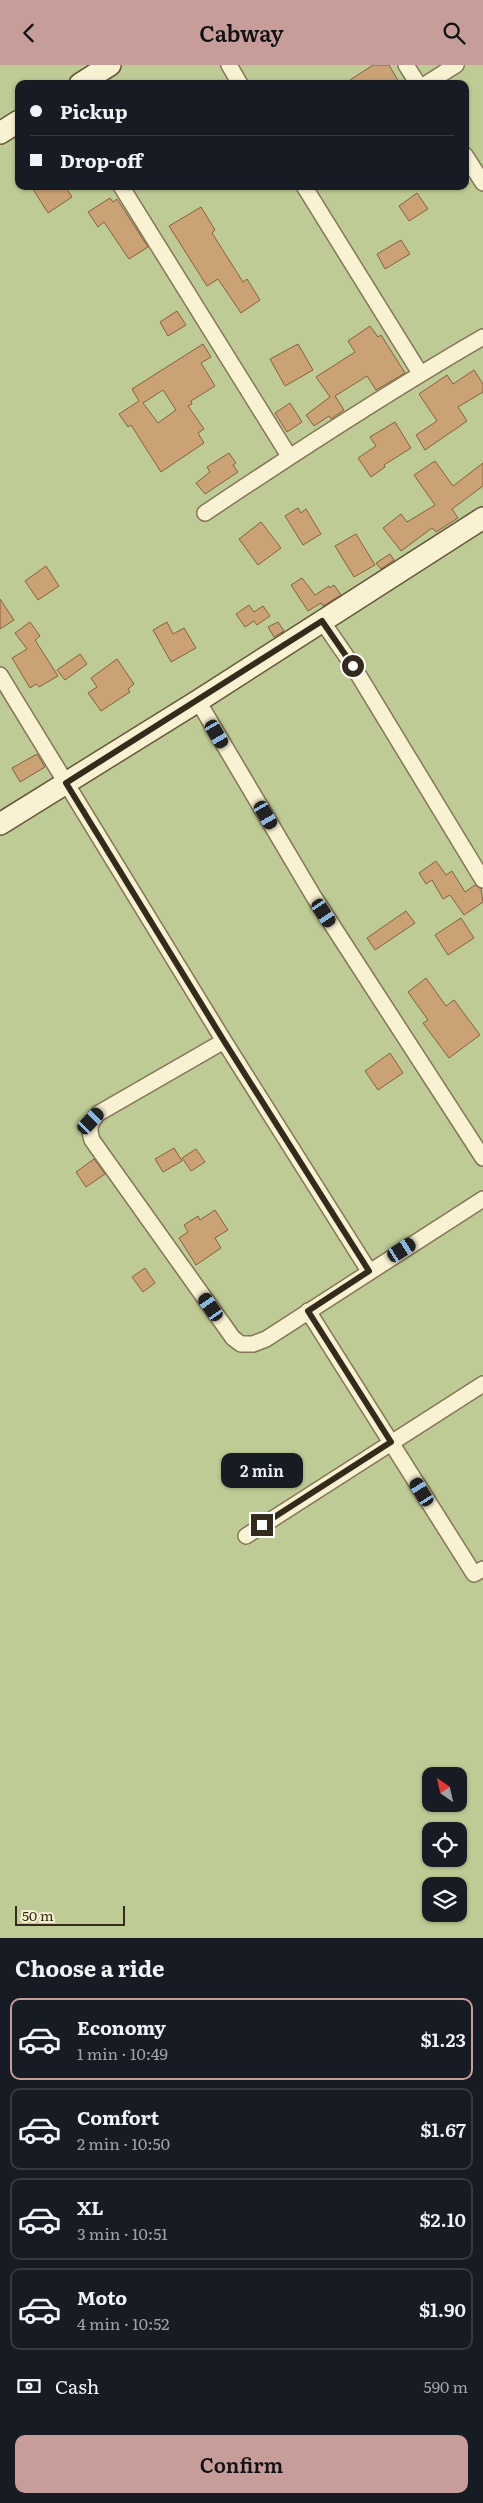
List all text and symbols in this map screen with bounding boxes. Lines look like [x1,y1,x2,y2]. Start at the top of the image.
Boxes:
text: Cabway [199,16,284,49]
icon: back [15,19,43,47]
icon: search [440,19,468,47]
text: Pickup [60,97,128,125]
text: Drop-off [60,146,143,174]
route start [342,655,364,677]
car [203,717,230,751]
car [252,798,279,832]
car [309,896,338,930]
car [75,1105,106,1137]
car [385,1236,418,1264]
car [196,1290,225,1324]
callout: 2 min [221,1453,303,1487]
text: 2 min [240,1458,284,1482]
car [407,1475,436,1509]
route end [251,1514,273,1536]
north arrow [422,1767,468,1813]
map controls [422,1767,467,1922]
button: locate [422,1822,467,1867]
button: layers [422,1877,467,1922]
scale bar [15,1903,125,1926]
text: 50 m [22,1905,54,1925]
text: Choose a ride [15,1951,164,1984]
text: Economy [77,2013,166,2041]
icon: car [17,2017,62,2062]
text: $1.23 [420,2025,466,2053]
text: 1 min · 10:49 [77,2041,168,2065]
text: Comfort [77,2103,159,2131]
icon: car [17,2107,62,2152]
text: $1.67 [420,2115,466,2143]
text: 2 min · 10:50 [77,2131,170,2155]
text: XL [77,2193,104,2221]
icon: car [17,2197,62,2242]
text: $2.10 [419,2205,466,2233]
text: 3 min · 10:51 [77,2221,168,2245]
text: Moto [77,2283,127,2311]
icon: car [17,2287,62,2332]
text: $1.90 [419,2295,466,2323]
text: 4 min · 10:52 [77,2311,169,2335]
icon: cash [15,2372,43,2400]
text: Cash [55,2372,99,2400]
text: 590 m [424,2374,468,2398]
button: Confirm [15,2435,468,2493]

